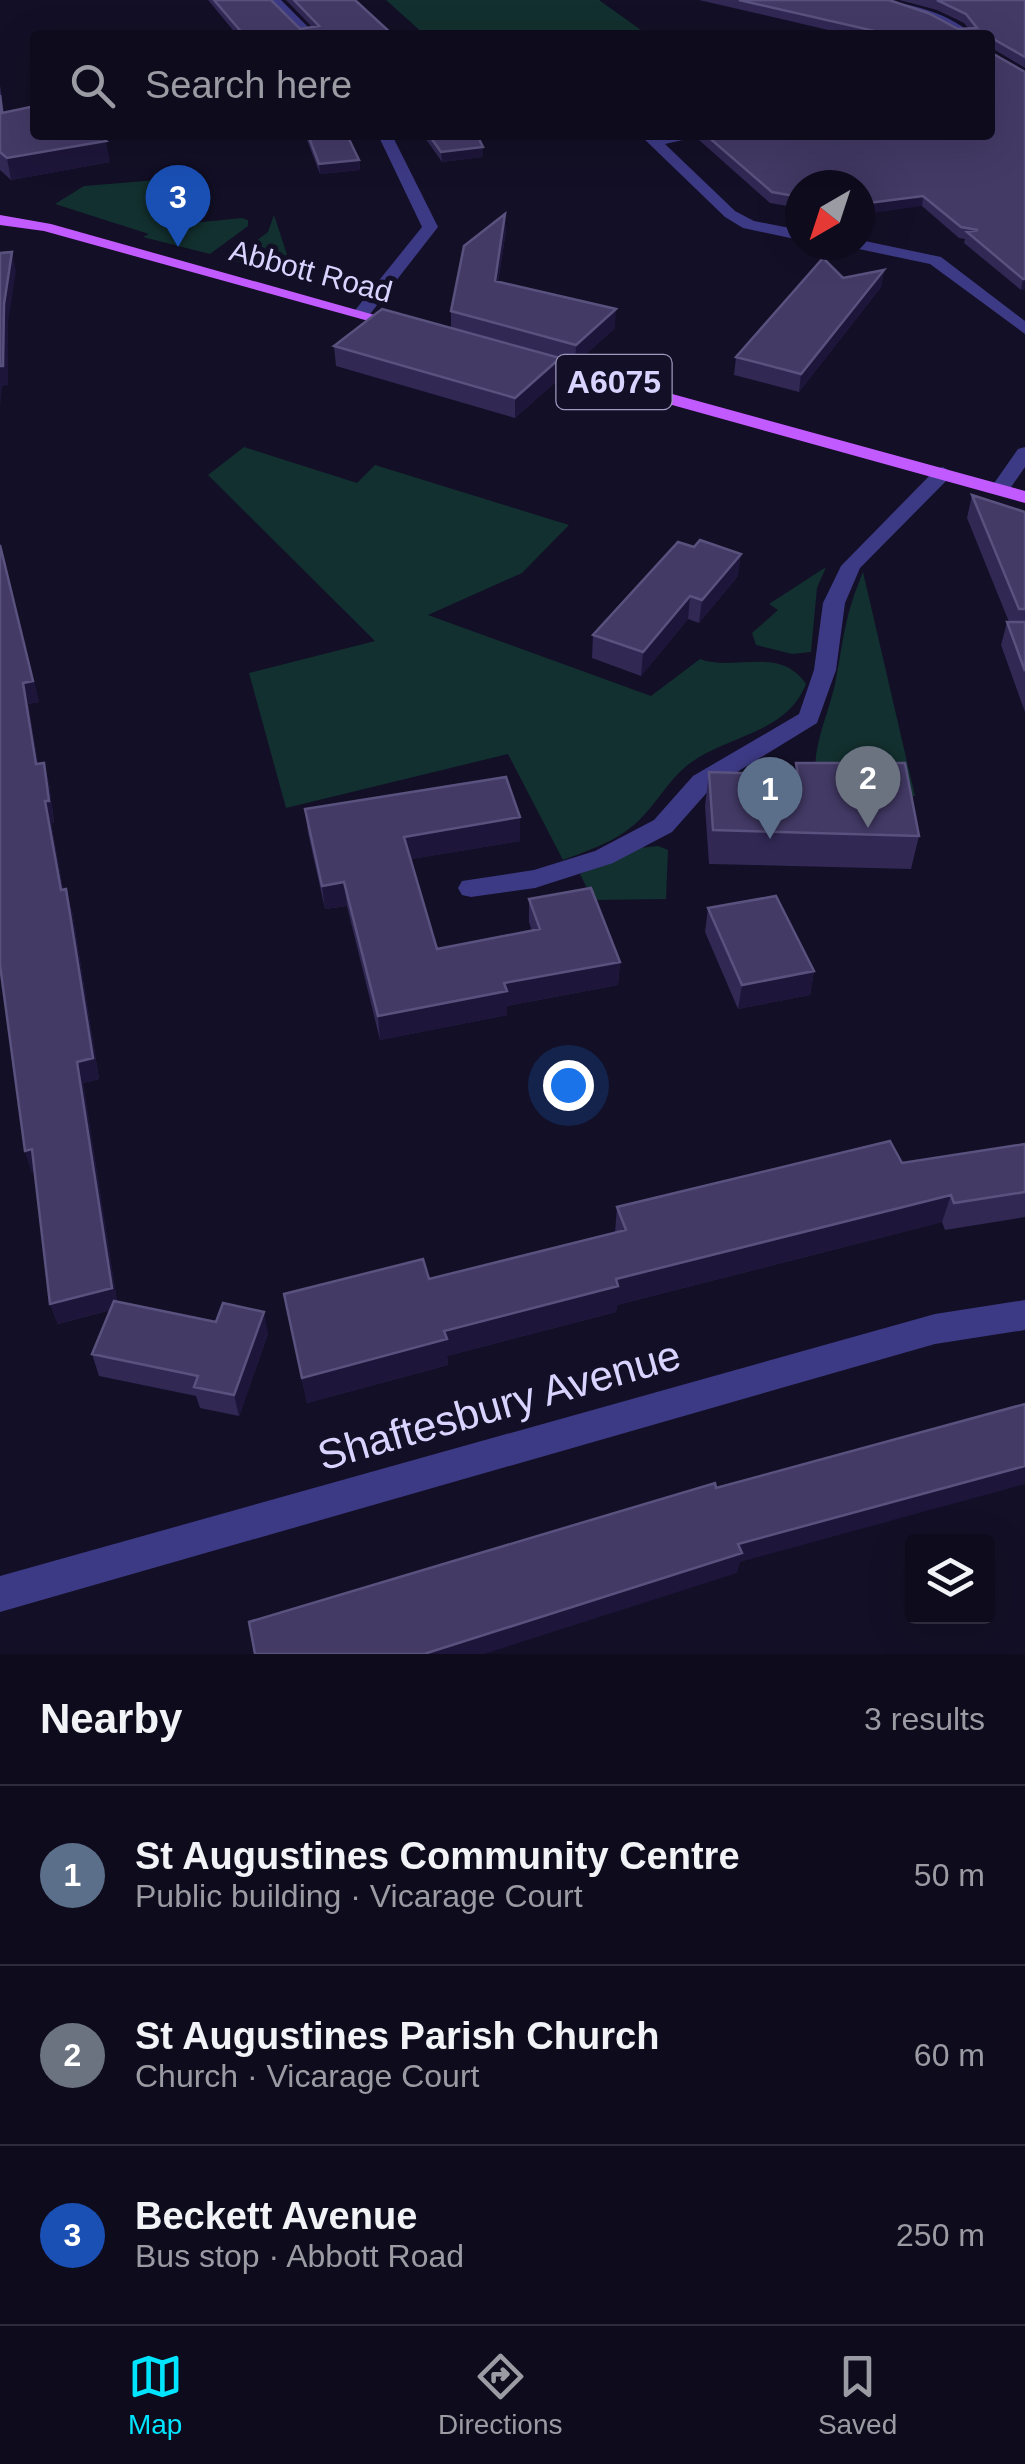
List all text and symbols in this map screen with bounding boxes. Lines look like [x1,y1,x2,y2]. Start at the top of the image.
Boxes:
search box [30,30,995,140]
icon: search [65,58,120,113]
text: Search here [145,64,352,106]
pin: 3 [146,164,210,247]
north arrow [785,170,875,260]
street label: Abbott Road [226,233,396,309]
road number: A6075 [556,355,672,409]
pin: 2 [836,746,900,828]
pin: 1 [738,756,802,839]
your location [543,1060,594,1111]
street label: Shaftesbury Avenue [312,1331,686,1479]
map controls [905,1534,995,1624]
button: layers [905,1534,995,1624]
text: Nearby [40,1695,182,1742]
text: 3 results [864,1701,985,1737]
text: St Augustines Community Centre [135,1835,740,1877]
text: 1 [64,1857,81,1893]
text: 50 m [914,1857,985,1893]
text: Public building · Vicarage Court [135,1878,583,1914]
text: St Augustines Parish Church [135,2015,659,2057]
text: 2 [64,2037,81,2073]
text: 60 m [914,2037,985,2073]
text: Church · Vicarage Court [135,2058,479,2094]
text: Beckett Avenue [135,2195,417,2237]
text: 3 [64,2217,81,2253]
text: 250 m [896,2217,985,2253]
text: Bus stop · Abbott Road [135,2238,464,2274]
tab: Map [128,2349,183,2441]
tab: Directions [438,2349,563,2441]
tab: Saved [818,2349,897,2441]

